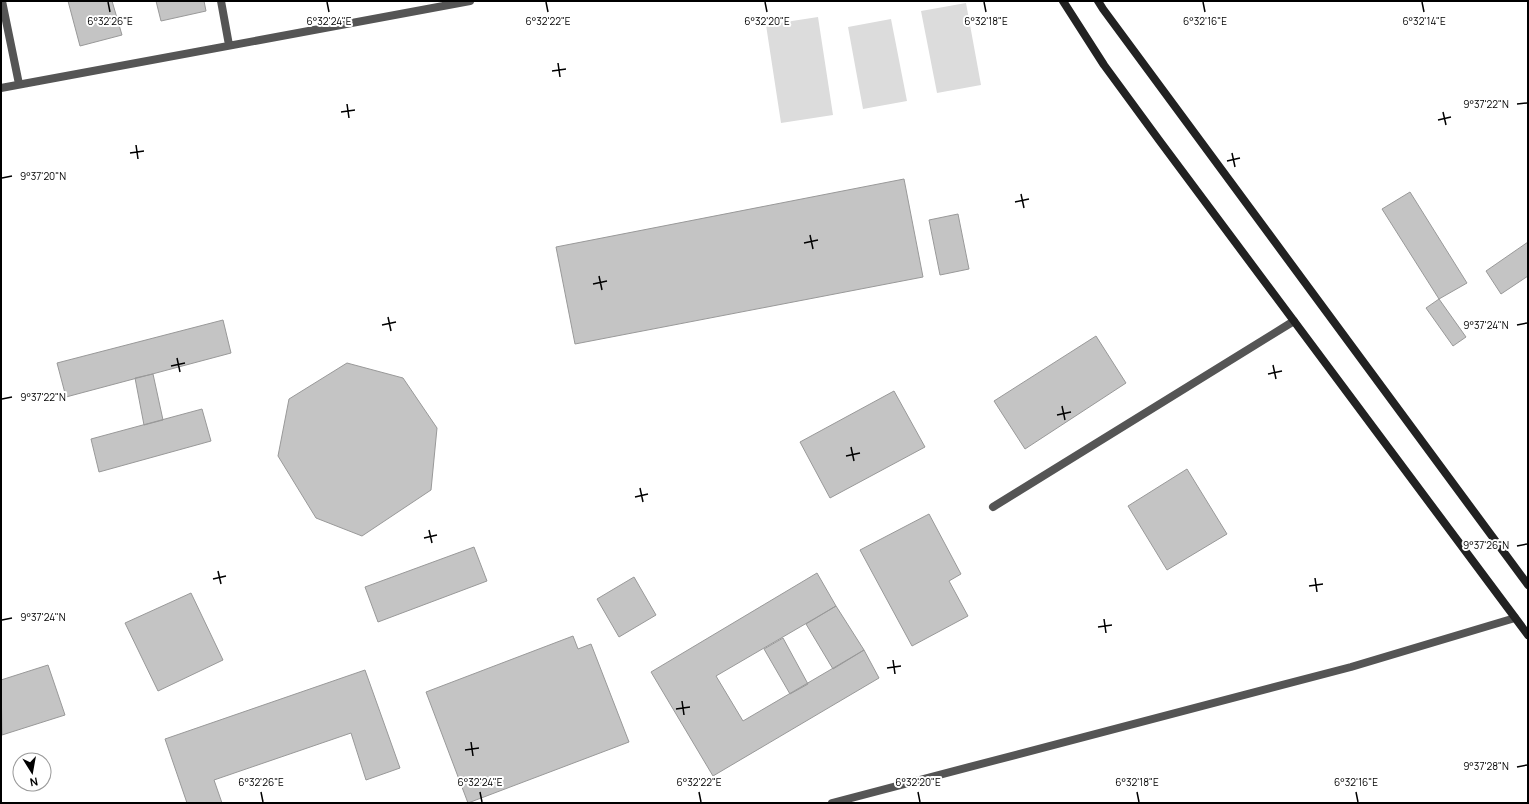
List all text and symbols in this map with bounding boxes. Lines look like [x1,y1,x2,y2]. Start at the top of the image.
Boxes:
text: 6°32'26"E [87,14,133,28]
text: 6°32'24"E [307,14,352,28]
text: 6°32'22"E [525,14,571,28]
text: 6°32'20"E [744,14,790,28]
text: 6°32'18"E [964,14,1008,28]
text: 6°32'16"E [1183,14,1227,28]
text: 6°32'14"E [1402,14,1446,28]
text: 9°37'22"N [1463,97,1509,111]
text: 9°37'20"N [20,169,66,183]
text: 9°37'24"N [1463,318,1509,332]
text: 9°37'22"N [20,390,66,404]
text: 9°37'26"N [1463,538,1509,552]
text: 9°37'24"N [20,610,66,624]
north arrow [12,752,52,792]
text: 9°37'28"N [1463,759,1509,773]
text: N [29,774,39,790]
text: 6°32'26"E [238,775,284,789]
text: 6°32'24"E [458,775,503,789]
text: 6°32'22"E [676,775,722,789]
text: 6°32'20"E [895,775,941,789]
text: 6°32'18"E [1115,775,1159,789]
text: 6°32'16"E [1334,775,1378,789]

